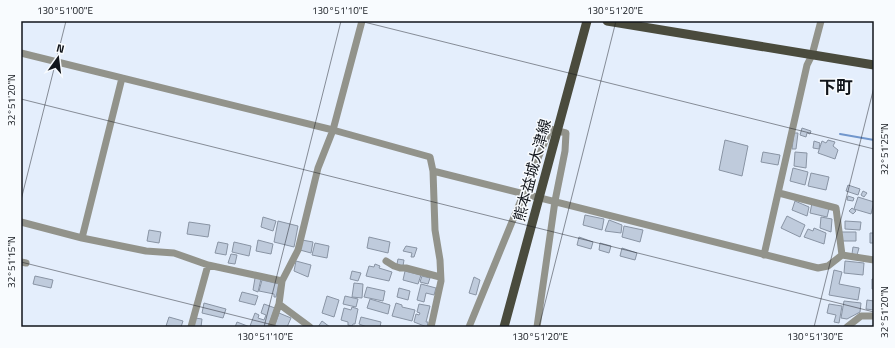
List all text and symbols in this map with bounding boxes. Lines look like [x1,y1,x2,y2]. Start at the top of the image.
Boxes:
text: 130°51'00"E [37,3,94,18]
text: 130°51'10"E [312,3,369,18]
text: 130°51'20"E [587,3,644,18]
north arrow [38,38,78,78]
text: N [55,40,66,57]
text: 32°51'20"N [4,74,19,126]
district label: 下町 [819,74,853,100]
street label: 熊本益城大津線 [507,116,557,224]
text: 32°51'25"N [877,123,892,175]
text: 32°51'15"N [4,236,19,288]
text: 32°51'20"N [877,286,892,338]
text: 130°51'10"E [237,329,294,344]
text: 130°51'20"E [512,329,569,344]
text: 130°51'30"E [787,329,844,344]

